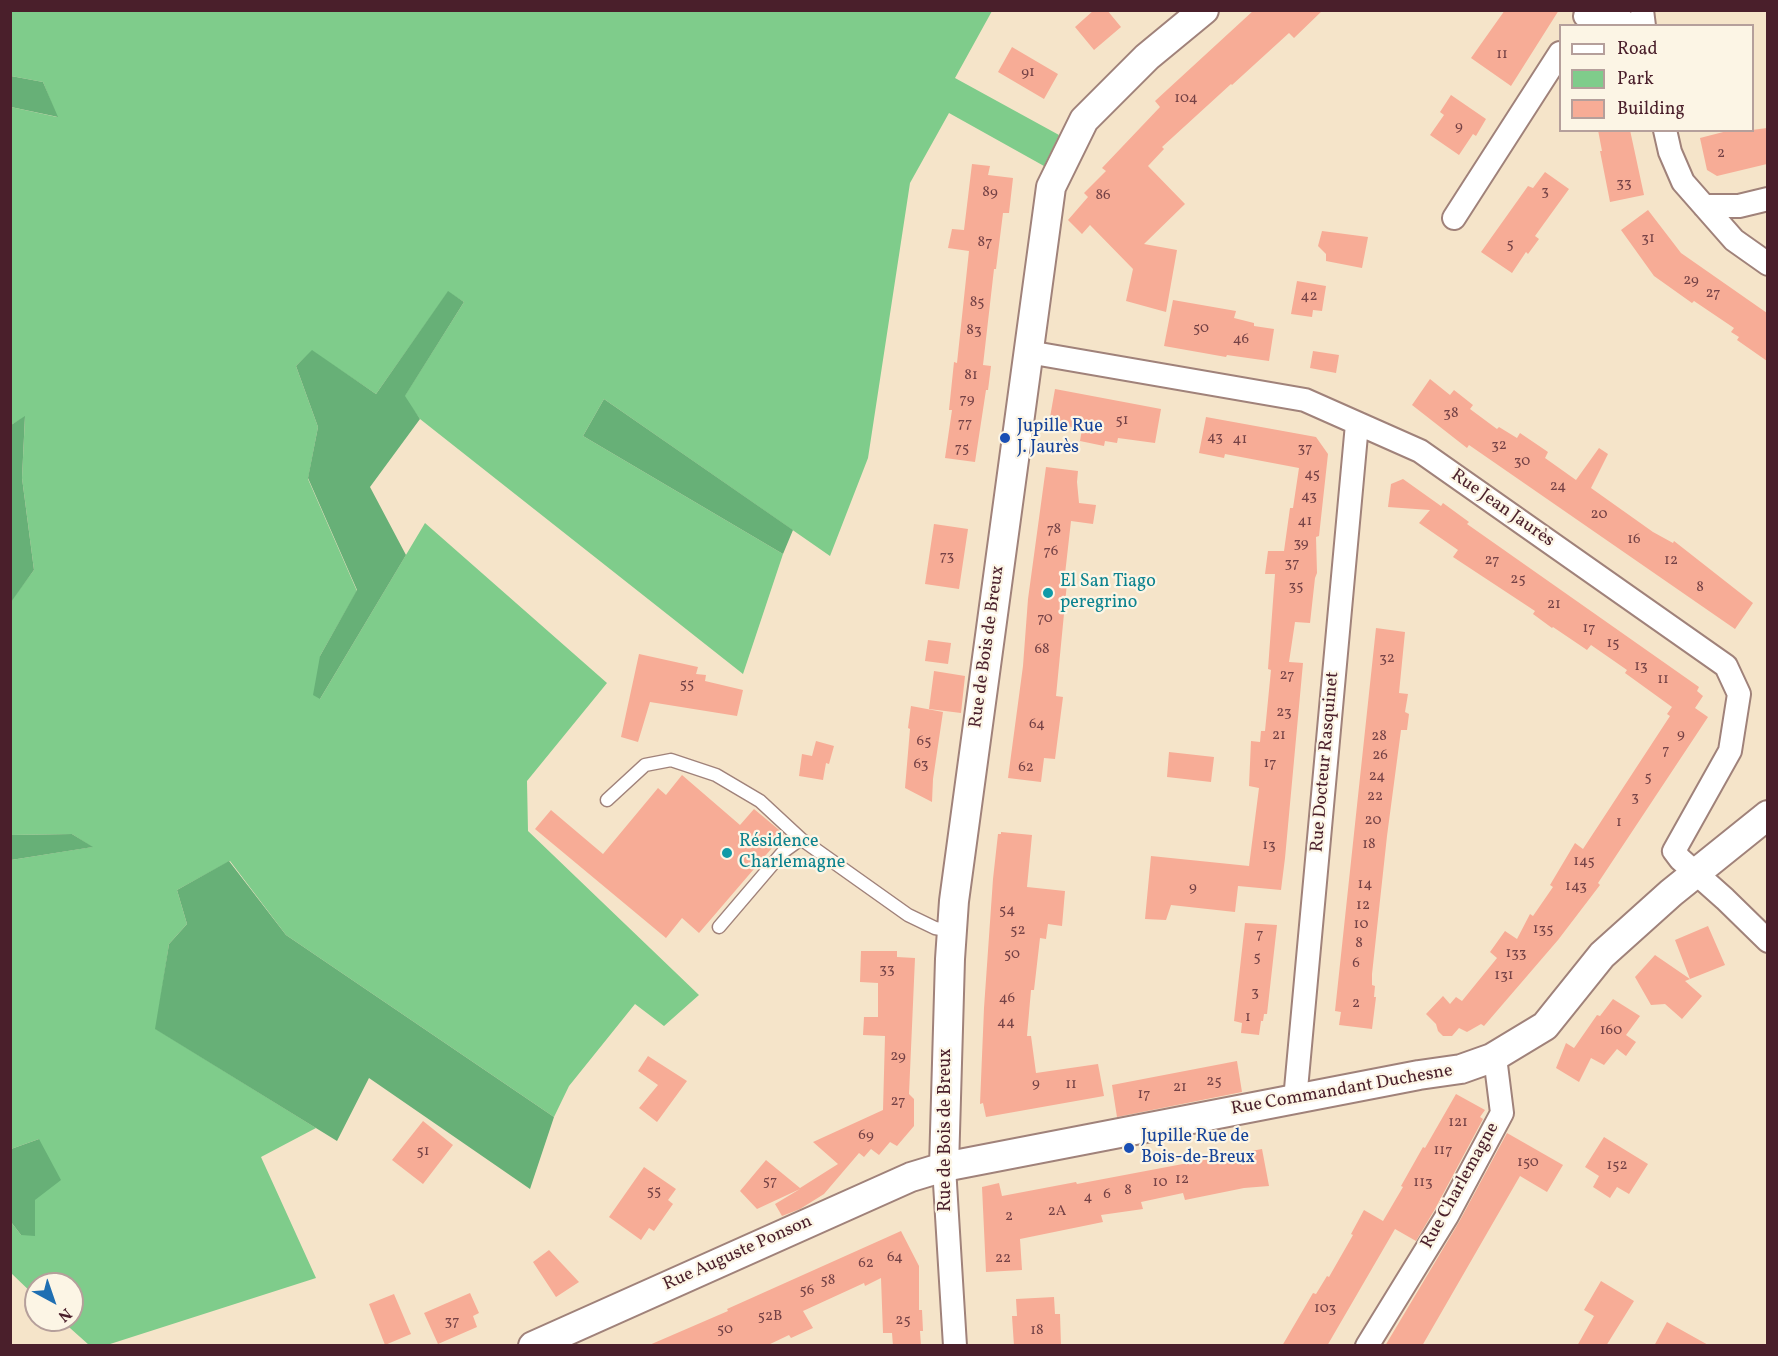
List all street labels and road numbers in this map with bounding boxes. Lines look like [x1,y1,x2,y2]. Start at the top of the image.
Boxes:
street label: Rue Jean Jaurès [1446,465,1558,553]
street label: Rue de Bois de Breux [966,565,1010,729]
street label: Rue Docteur Rasquinet [1307,671,1345,853]
street label: Rue de Bois de Breux [936,1048,958,1212]
street label: Rue Commandant Duchesne [1230,1061,1454,1121]
street label: Rue Charlemagne [1417,1119,1505,1253]
street label: Rue Auguste Ponson [660,1211,816,1297]

